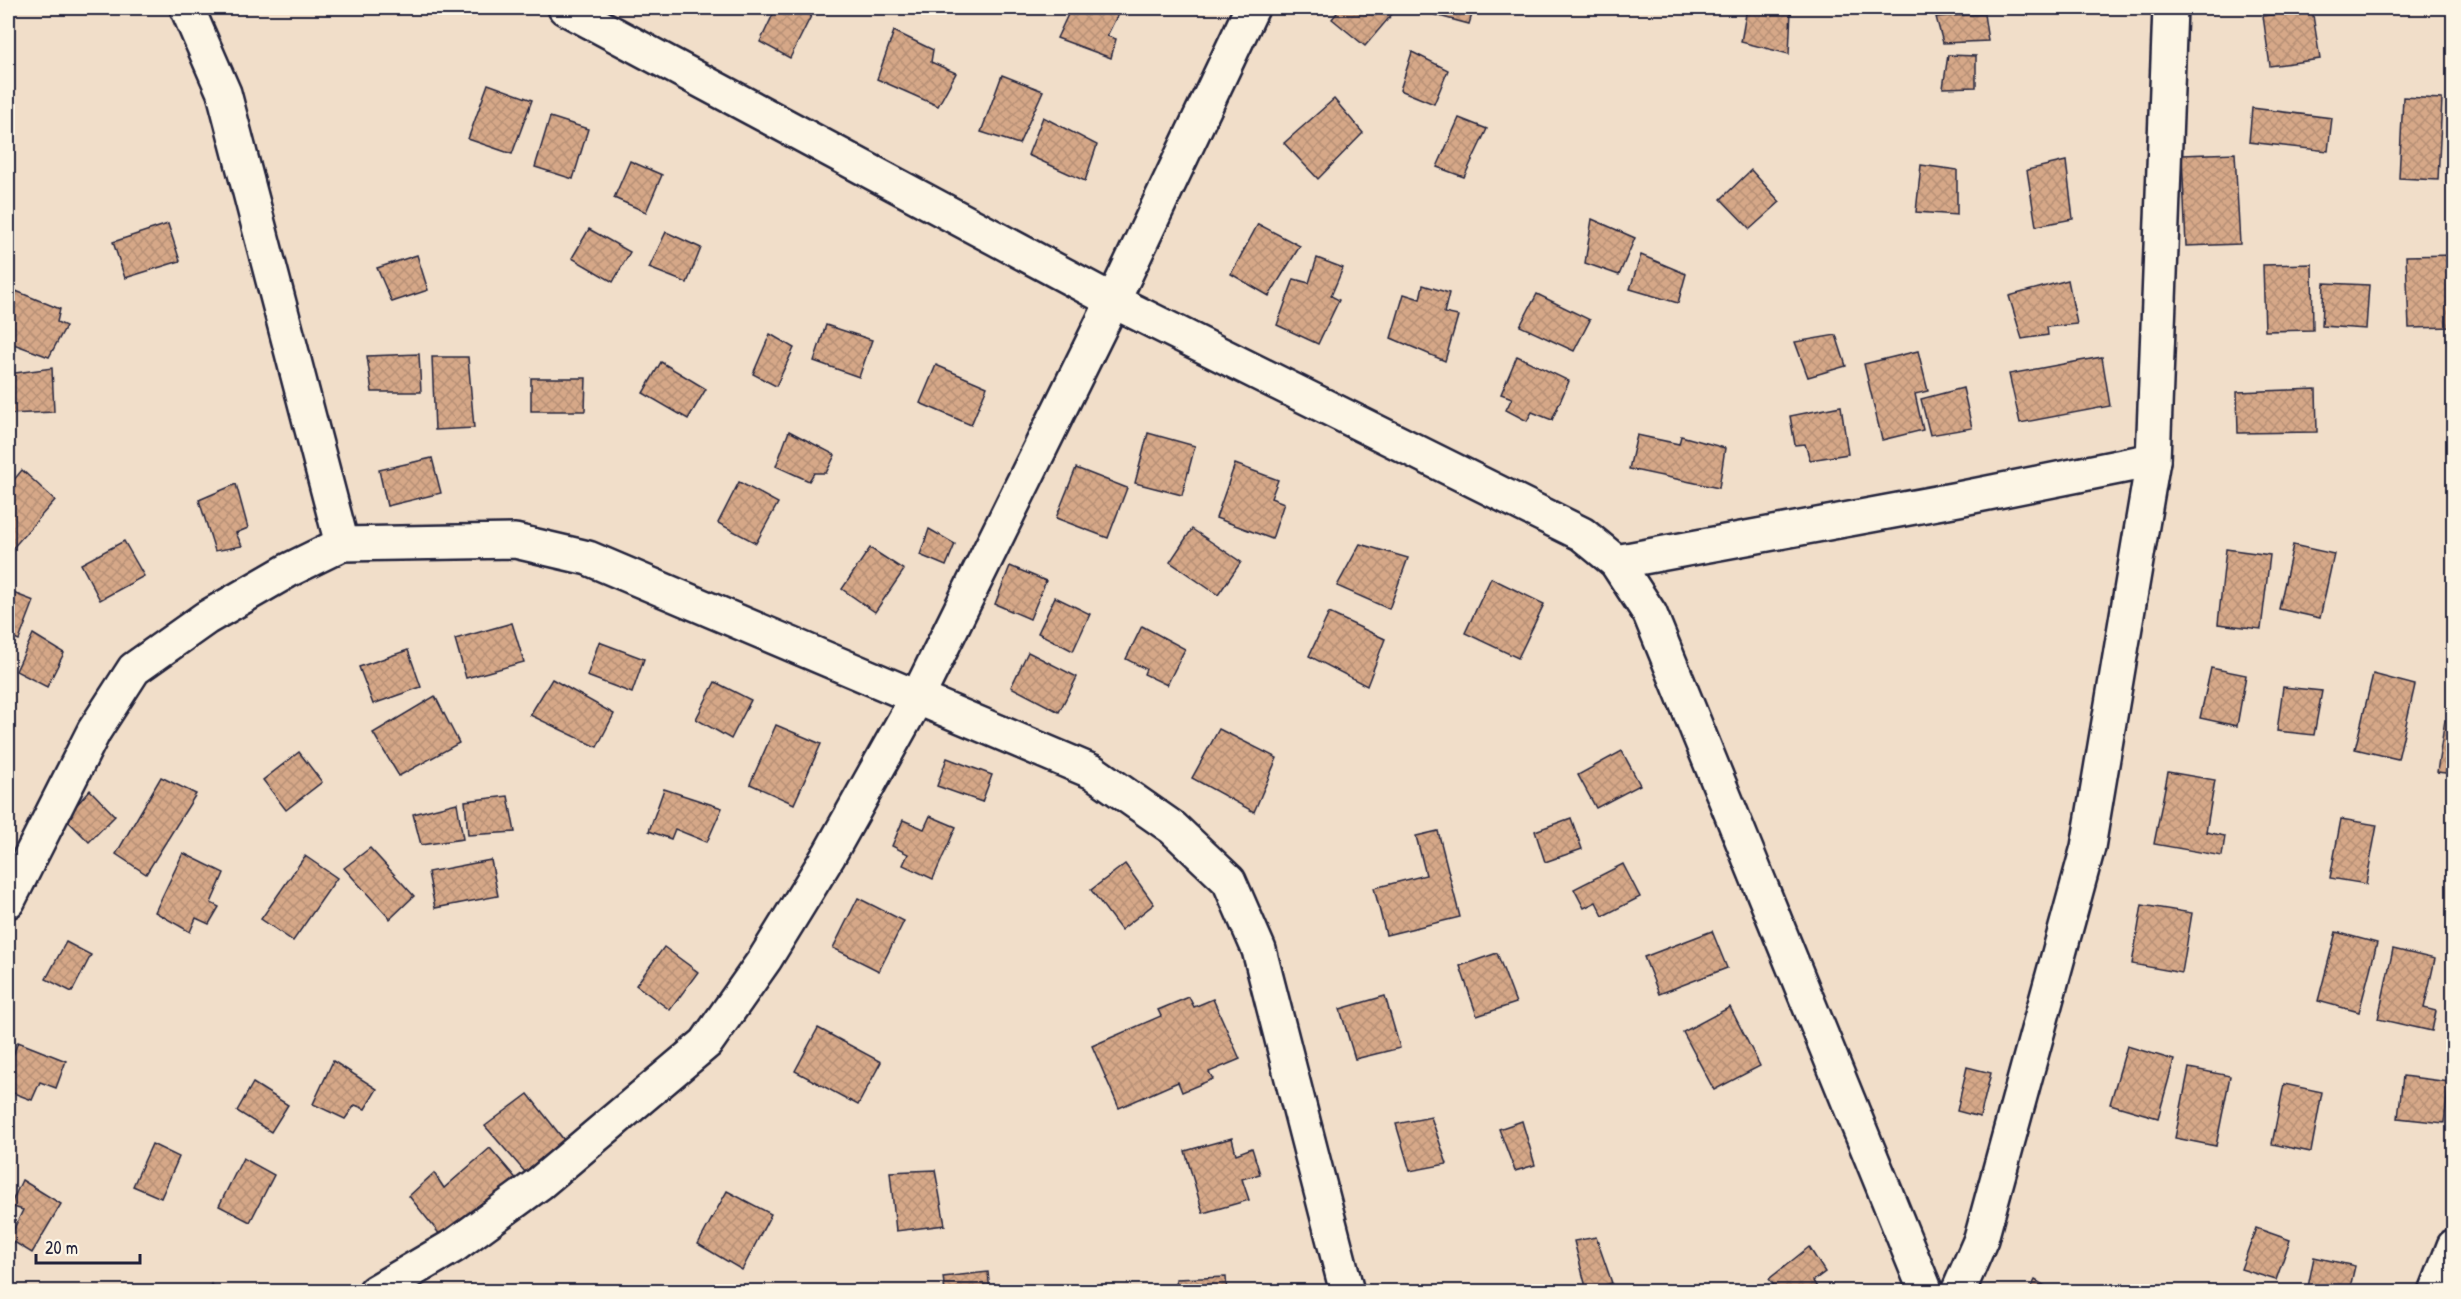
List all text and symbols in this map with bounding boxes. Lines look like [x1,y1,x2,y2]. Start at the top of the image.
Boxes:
scale bar [36,1227,140,1265]
text: 20 m [45,1235,78,1260]

